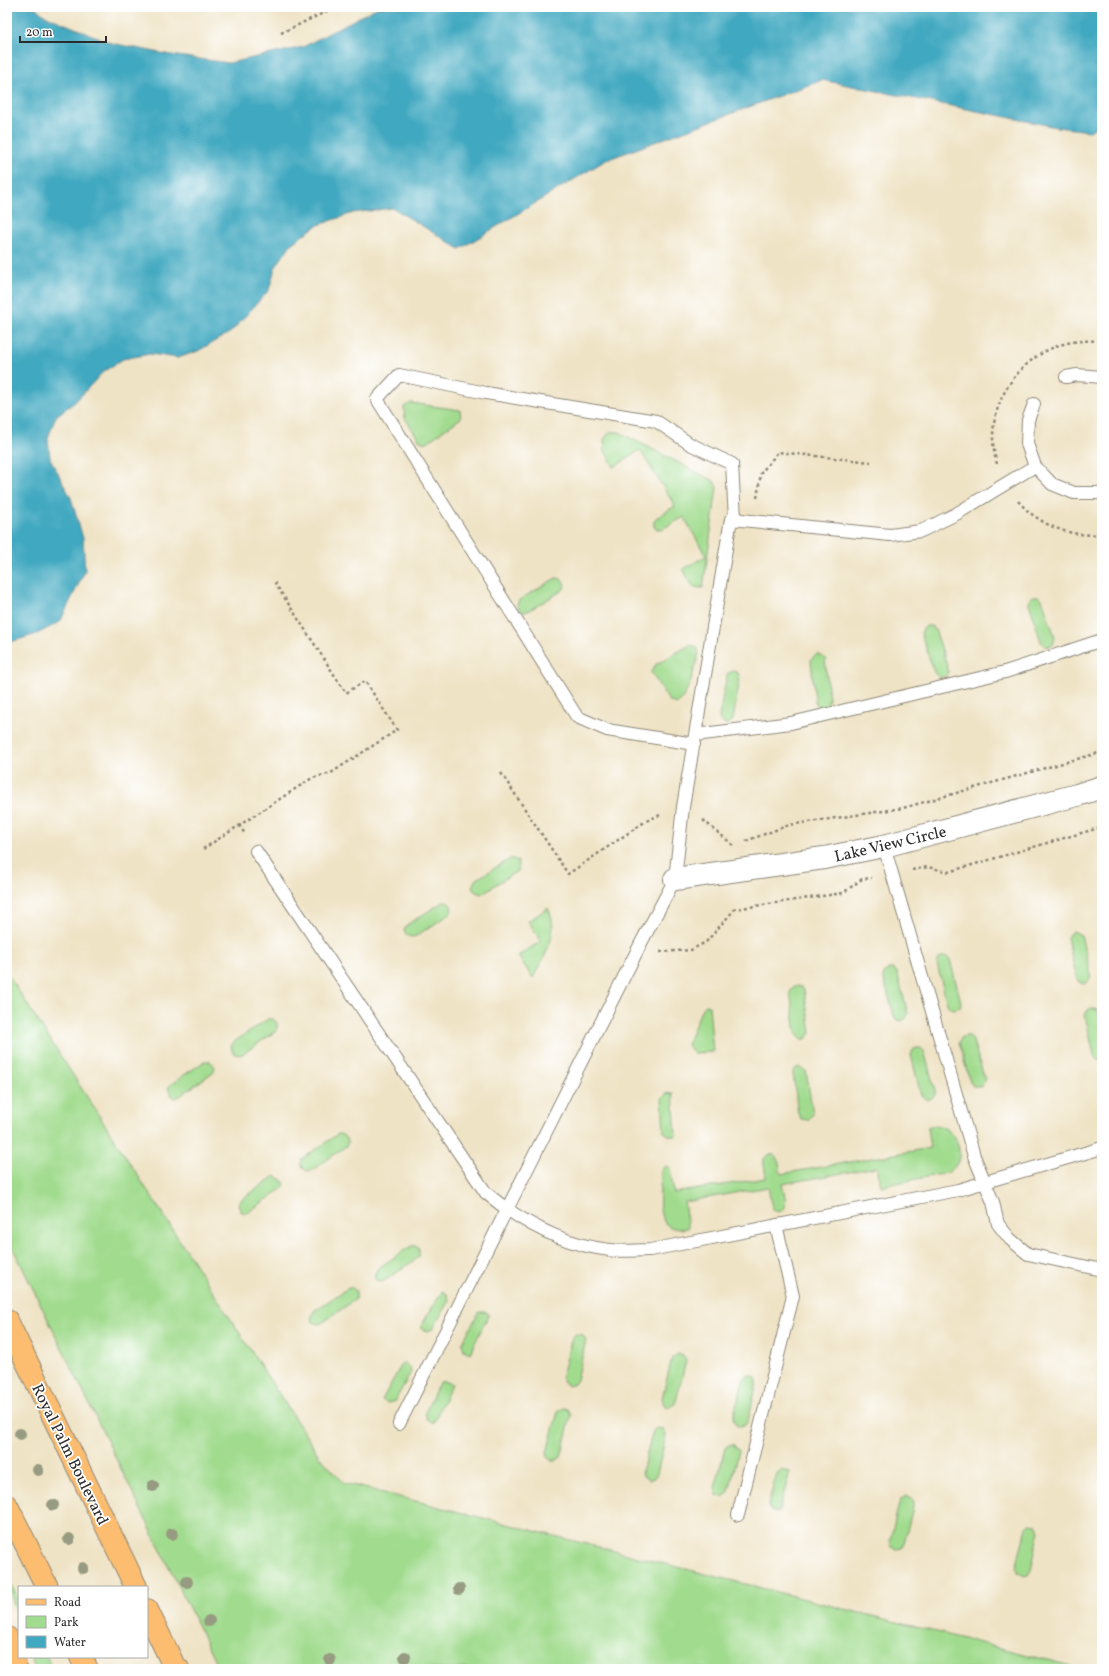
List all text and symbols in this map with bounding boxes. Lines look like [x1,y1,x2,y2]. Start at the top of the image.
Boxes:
scale bar [20,18,106,44]
text: 20 m [26,25,53,41]
street label: Lake View Circle [832,821,949,869]
street label: Royal Palm Boulevard [25,1380,113,1529]
legend [18,1586,148,1658]
text: Road [54,1595,81,1611]
text: Park [54,1615,79,1631]
text: Water [54,1635,86,1651]

